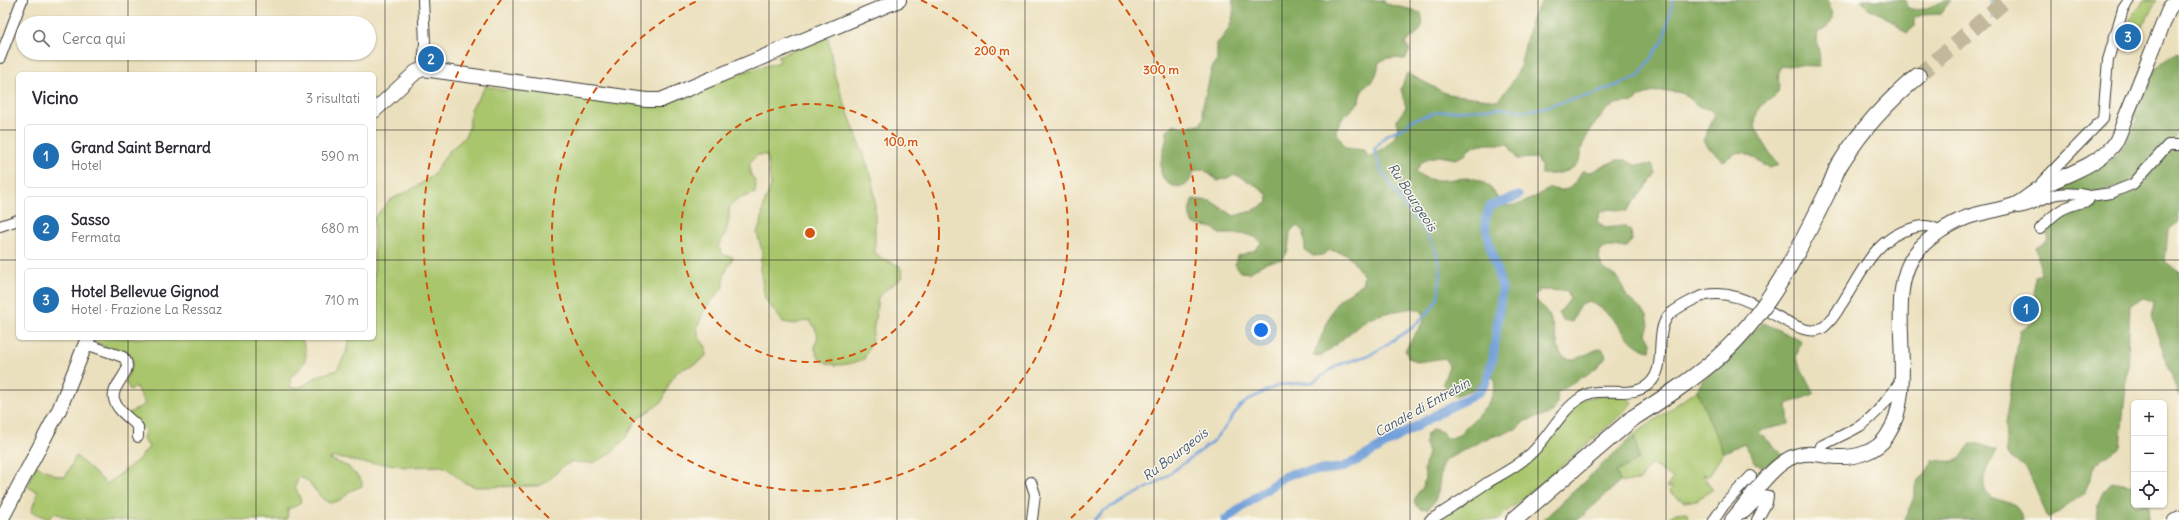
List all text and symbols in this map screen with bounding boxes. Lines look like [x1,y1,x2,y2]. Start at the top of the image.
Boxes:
search box [16,16,376,60]
pin: 3 [2115,22,2141,52]
icon: search [30,27,52,49]
text: Cerca qui [62,29,126,48]
text: 200 m [974,43,1010,58]
pin: 2 [418,44,444,74]
text: 300 m [1143,62,1179,77]
text: Vicino [32,87,78,109]
text: 3 risultati [306,90,360,107]
text: 100 m [884,134,918,149]
text: Grand Saint Bernard [71,138,211,157]
text: 1 [43,148,49,165]
text: 590 m [321,148,359,165]
text: Hotel [71,157,102,174]
water label: Ru Bourgeois [1384,160,1441,235]
text: Sasso [71,210,110,229]
text: 2 [42,220,50,237]
text: 680 m [321,220,359,237]
centre of rings [803,226,817,240]
text: Fermata [71,229,121,246]
text: Hotel Bellevue Gignod [71,282,219,301]
text: 3 [42,292,50,309]
text: 710 m [324,292,359,309]
pin: 1 [2013,294,2039,324]
text: Hotel · Frazione La Ressaz [71,301,222,318]
your location [1251,320,1271,340]
water label: Canale di Entrebin [1372,374,1473,441]
map controls [2131,400,2167,508]
button: + [2131,400,2167,436]
water label: Ru Bourgeois [1139,424,1212,485]
button: − [2131,436,2167,472]
button: locate [2131,472,2167,508]

